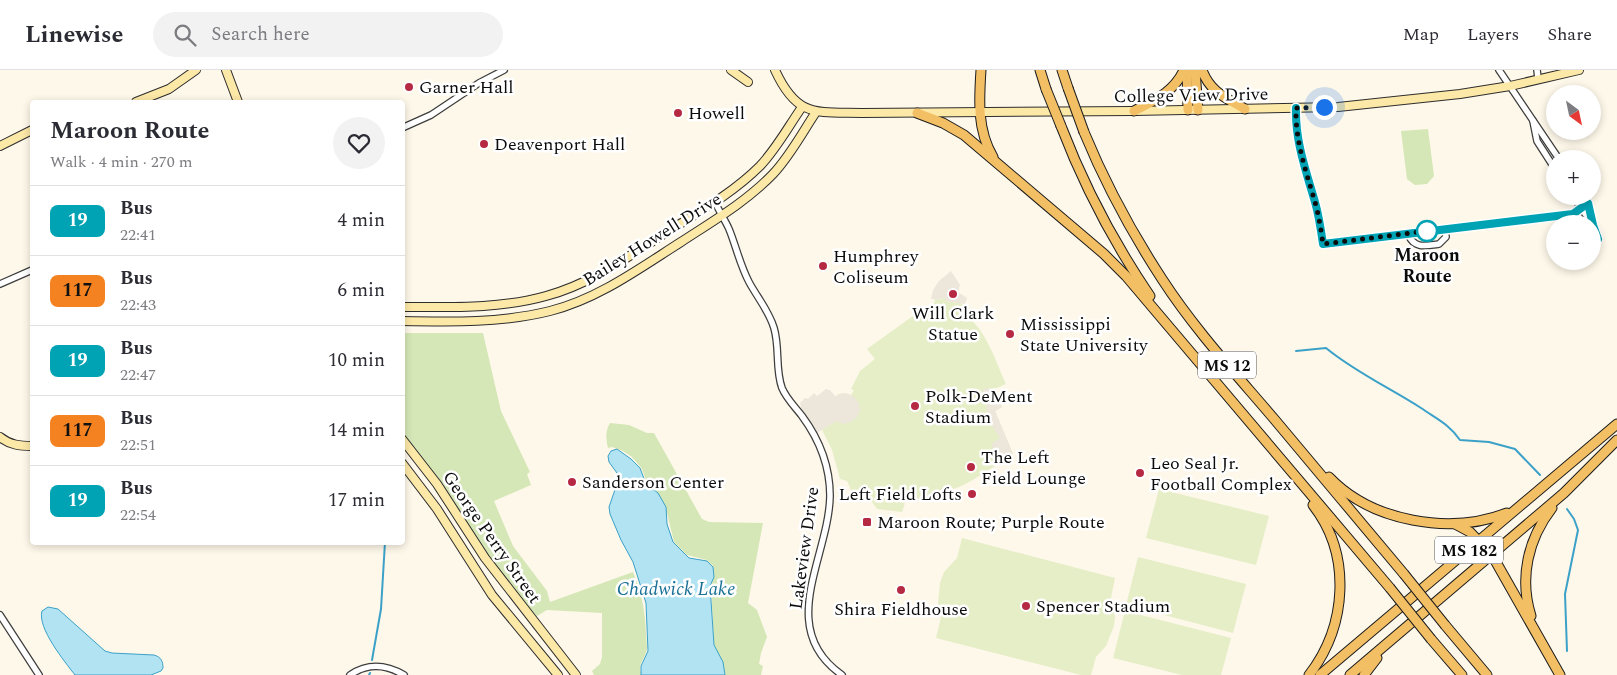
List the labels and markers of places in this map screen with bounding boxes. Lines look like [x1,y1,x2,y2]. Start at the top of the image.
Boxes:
place label: Garner Hall [419,74,513,101]
marker: Garner Hall [403,81,415,93]
place label: Howell [688,100,745,127]
marker: Howell [672,107,684,119]
place label: Deavenport Hall [494,131,625,158]
marker: Deavenport Hall [478,138,490,150]
marker: Maroon Route [1416,220,1438,242]
place label: Maroon Route [1394,242,1460,290]
place label: Humphrey Coliseum [833,243,920,291]
marker: Humphrey Coliseum [817,260,829,272]
marker: Will Clark Statue [947,288,959,300]
place label: Will Clark Statue [912,300,994,348]
place label: Mississippi State University [1020,311,1149,359]
marker: Mississippi State University [1004,328,1016,340]
place label: Polk-DeMent Stadium [925,383,1033,431]
marker: Polk-DeMent Stadium [909,400,921,412]
place label: The Left Field Lounge [981,444,1086,492]
place label: Leo Seal Jr. Football Complex [1150,450,1292,498]
marker: The Left Field Lounge [965,461,977,473]
marker: Leo Seal Jr. Football Complex [1134,467,1146,479]
place label: Sanderson Center [582,469,724,496]
marker: Sanderson Center [566,476,578,488]
place label: Left Field Lofts [838,481,962,508]
marker: Left Field Lofts [966,488,978,500]
place label: Maroon Route; Purple Route [877,509,1105,536]
marker: Maroon Route; Purple Route [861,516,873,528]
marker: Shira Fieldhouse [895,584,907,596]
place label: Spencer Stadium [1036,593,1170,620]
place label: Shira Fieldhouse [834,596,968,623]
marker: Spencer Stadium [1020,600,1032,612]

